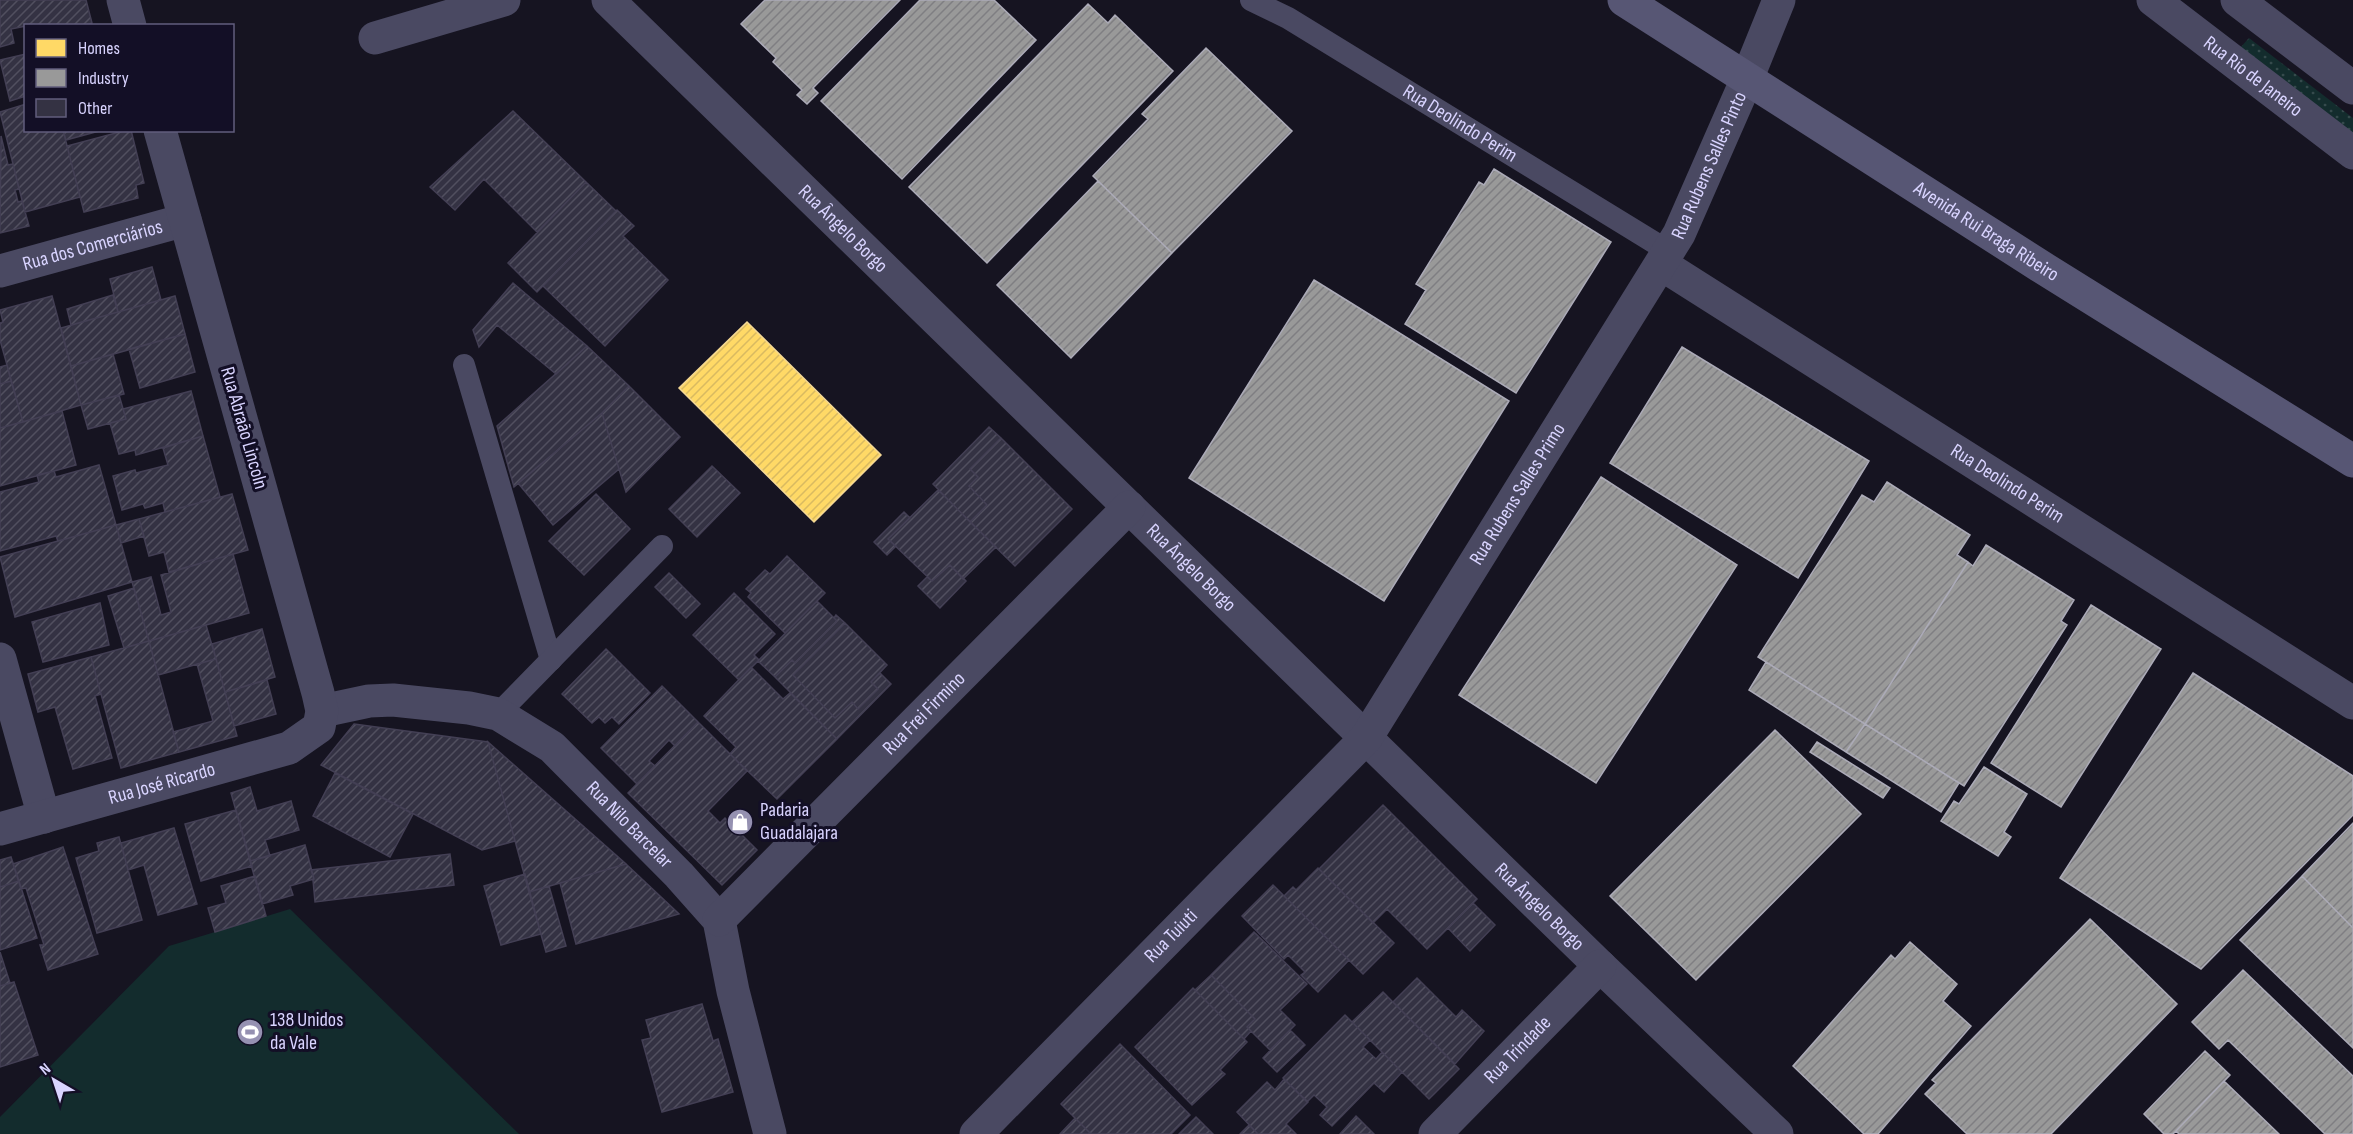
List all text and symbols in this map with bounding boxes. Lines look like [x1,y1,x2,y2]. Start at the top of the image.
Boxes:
legend [24,24,234,132]
street label: Rua Rio de Janeiro [2199,31,2307,122]
text: Homes [78,38,120,59]
text: Industry [78,68,129,89]
street label: Rua Deolindo Perim [1398,79,1522,168]
street label: Rua Rubens Salles Pinto [1666,88,1752,243]
text: Other [78,98,112,119]
street label: Avenida Rui Braga Ribeiro [1908,176,2063,287]
street label: Rua Ângelo Borgo [793,180,893,278]
street label: Rua dos Comerciários [20,215,165,276]
street label: Rua Abraão Lincoln [215,364,273,492]
street label: Rua Rubens Salles Primo [1464,419,1571,569]
street label: Rua Deolindo Perim [1946,439,2068,529]
street label: Rua Ângelo Borgo [1141,519,1241,617]
street label: Rua Frei Firmino [878,667,970,760]
street label: Rua José Ricardo [106,757,218,810]
street label: Rua Nilo Barcelar [581,776,678,874]
place label: Padaria Guadalajara [760,798,838,845]
shop icon: Padaria Guadalajara [725,807,755,837]
street label: Rua Ângelo Borgo [1489,858,1589,956]
street label: Rua Tuiuti [1140,904,1203,968]
place label: 138 Unidos da Vale [270,1008,343,1055]
street label: Rua Trindade [1479,1011,1556,1089]
sports icon: 138 Unidos da Vale [235,1017,265,1047]
north arrow [24,1050,84,1110]
text: N [36,1059,55,1080]

